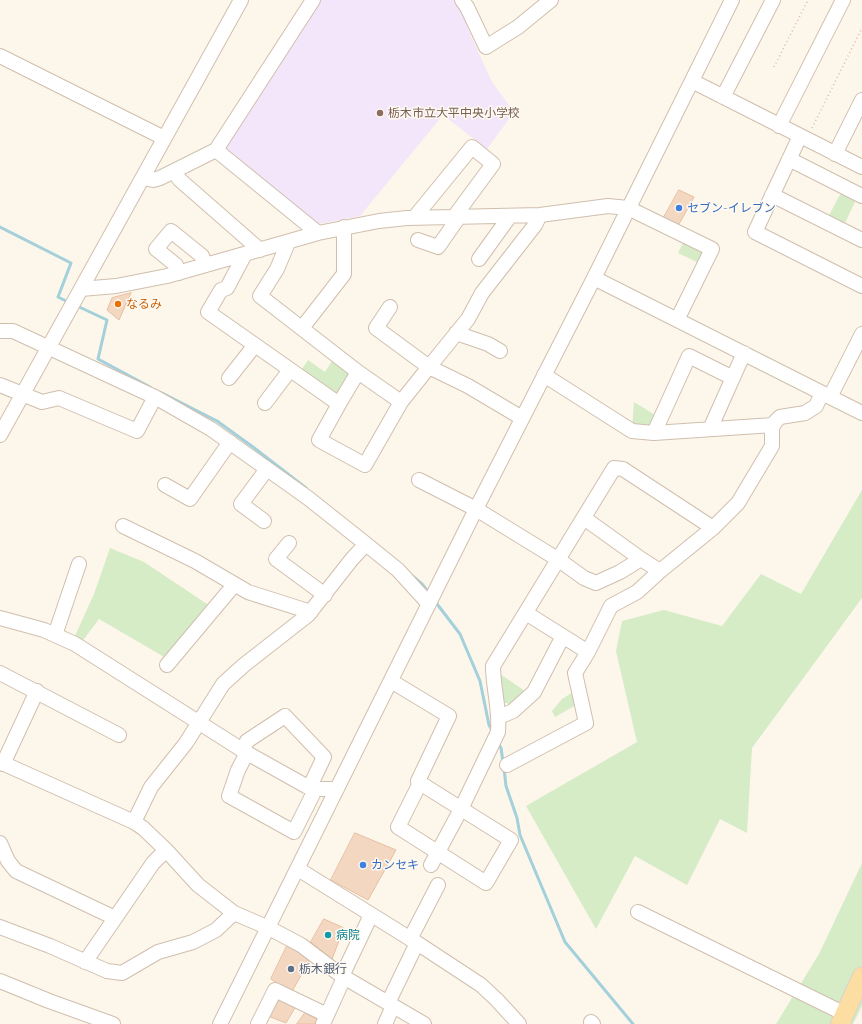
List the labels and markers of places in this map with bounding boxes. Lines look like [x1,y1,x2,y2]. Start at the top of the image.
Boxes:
place label: 栃木市立大平中央小学校 [388,106,520,120]
marker: 栃木市立大平中央小学校 [375,108,385,118]
place label: セブン-イレブン [687,201,776,215]
marker: セブン-イレブン [674,203,684,213]
place label: なるみ [126,297,162,311]
marker: なるみ [113,299,123,309]
place label: カンセキ [371,858,419,872]
marker: カンセキ [358,860,368,870]
place label: 病院 [336,928,360,942]
marker: 病院 [323,930,333,940]
place label: 栃木銀行 [299,962,347,976]
marker: 栃木銀行 [286,964,296,974]

